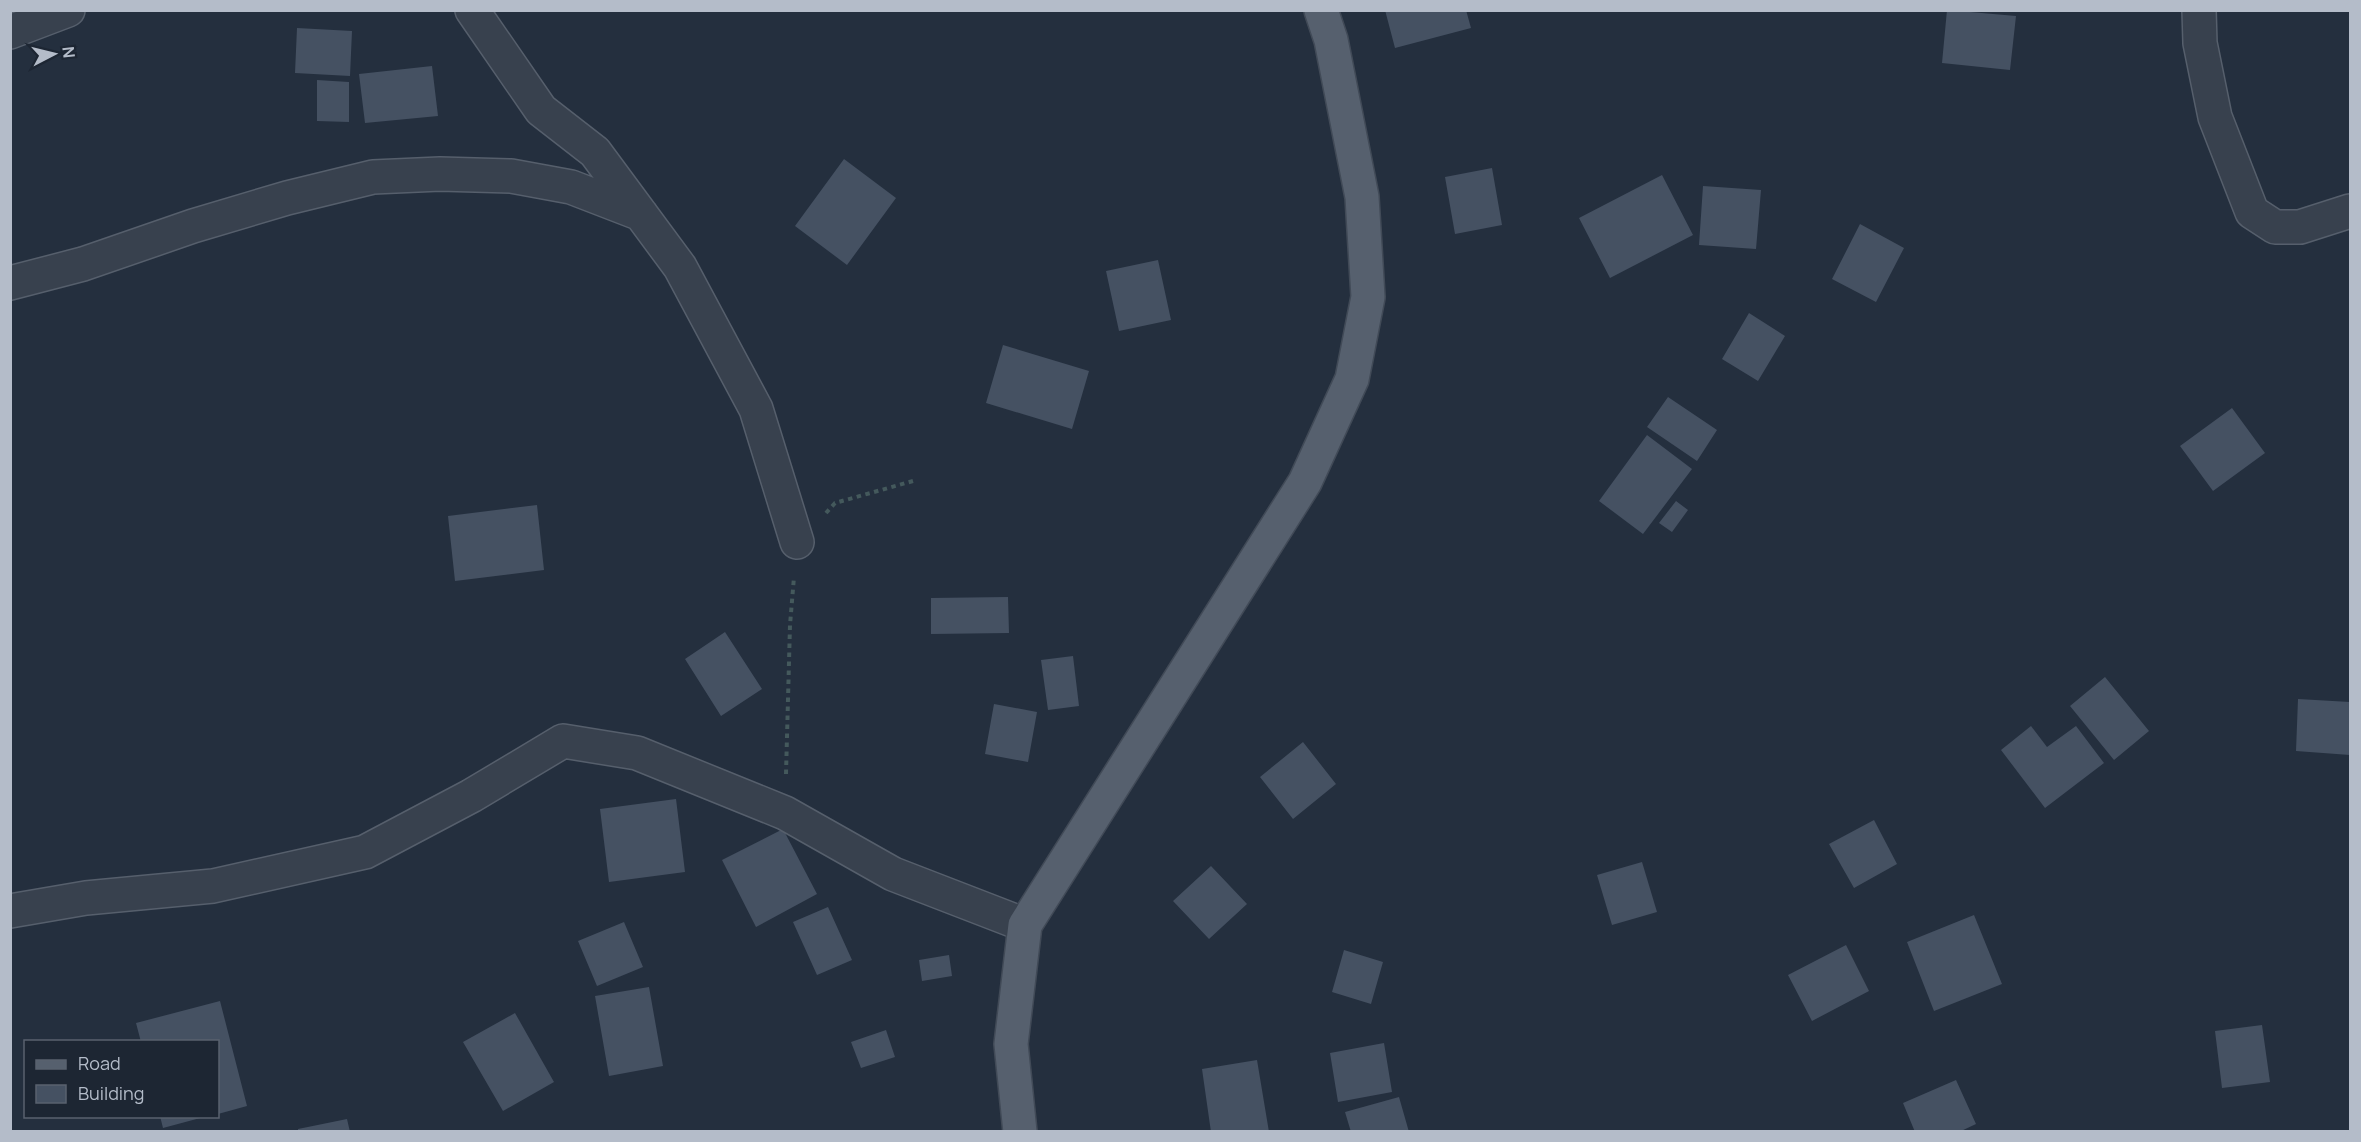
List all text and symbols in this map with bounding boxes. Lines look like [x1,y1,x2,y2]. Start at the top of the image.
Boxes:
north arrow [24,24,84,84]
text: N [57,45,81,59]
legend [24,1040,219,1118]
text: Road [78,1051,121,1075]
text: Building [78,1081,144,1105]

